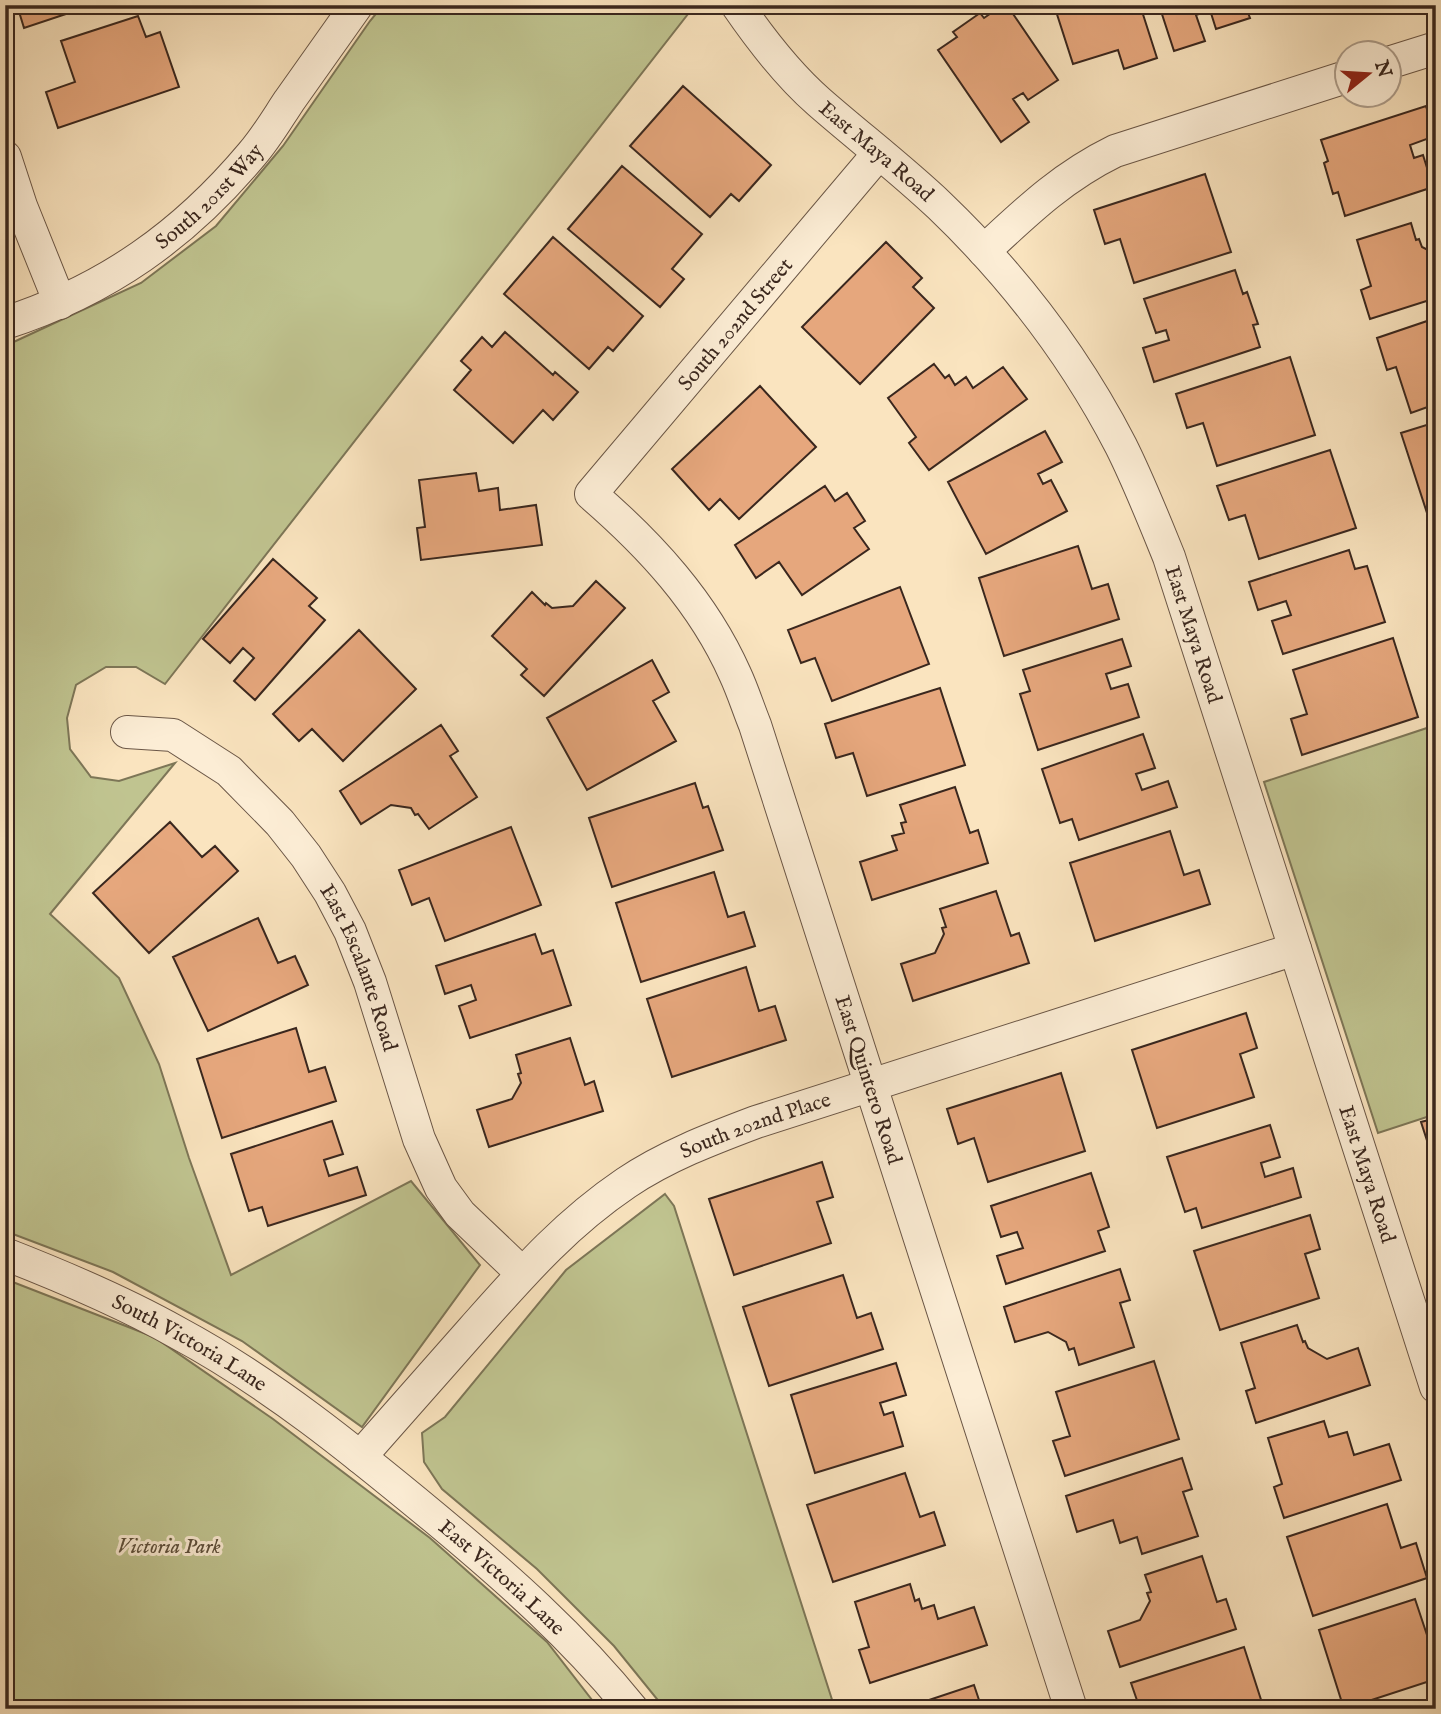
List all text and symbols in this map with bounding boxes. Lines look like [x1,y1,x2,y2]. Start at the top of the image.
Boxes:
north arrow [1332,38,1402,108]
text: N [1368,57,1396,81]
street label: East Maya Road [812,96,939,209]
street label: South 201st Way [150,138,270,256]
street label: South 202nd Street [673,253,800,397]
street label: East Maya Road [1158,563,1227,708]
street label: East Escalante Road [313,879,403,1056]
street label: East Quintero Road [828,992,907,1169]
street label: South 202nd Place [676,1087,835,1166]
street label: East Maya Road [1331,1102,1401,1247]
street label: South Victoria Lane [107,1289,272,1399]
street label: East Victoria Lane [432,1515,571,1642]
park label: Victoria Park [117,1534,221,1561]

